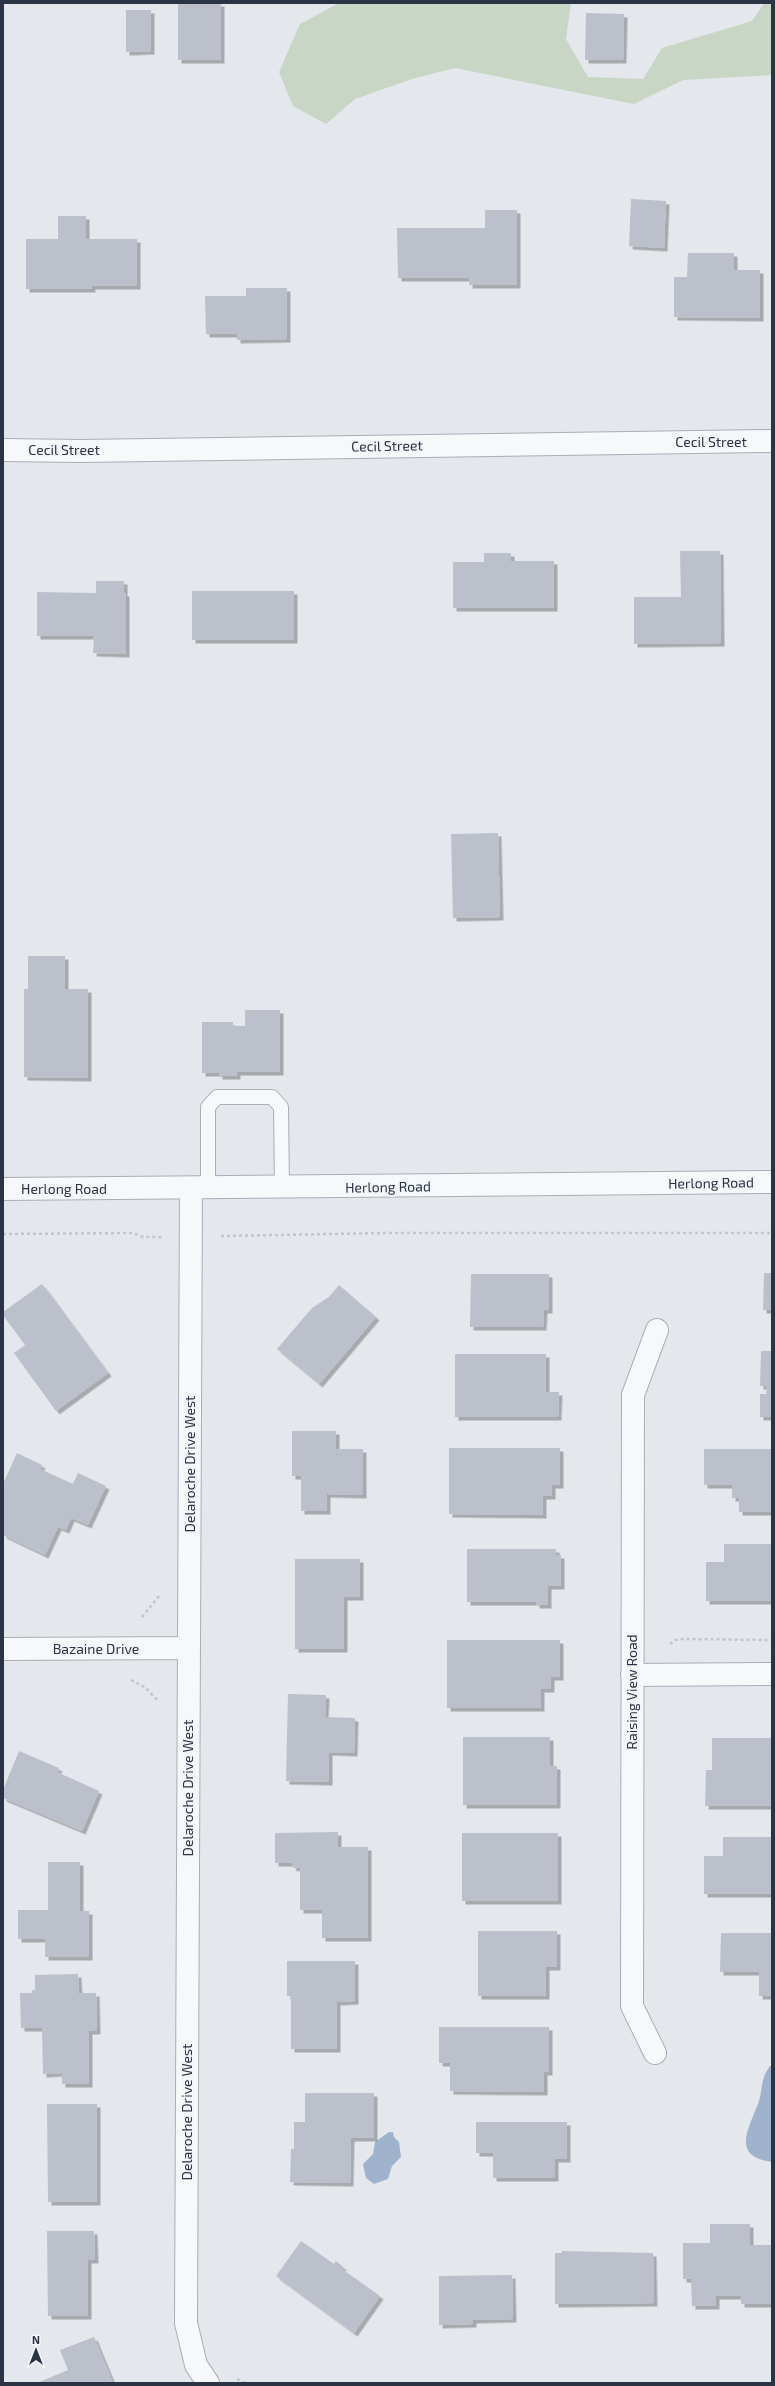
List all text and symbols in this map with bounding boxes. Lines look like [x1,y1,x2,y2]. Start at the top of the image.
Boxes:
street label: Cecil Street [675,433,747,450]
street label: Cecil Street [351,436,423,455]
street label: Cecil Street [28,441,100,458]
street label: Herlong Road [668,1173,754,1192]
street label: Herlong Road [345,1177,431,1196]
street label: Herlong Road [21,1180,107,1197]
street label: Delaroche Drive West [181,1396,198,1532]
street label: Raising View Road [623,1634,640,1750]
street label: Bazaine Drive [53,1640,139,1657]
street label: Delaroche Drive West [179,1720,196,1856]
street label: Delaroche Drive West [178,2044,195,2180]
north arrow [16,2330,56,2370]
text: N [32,2333,40,2346]

